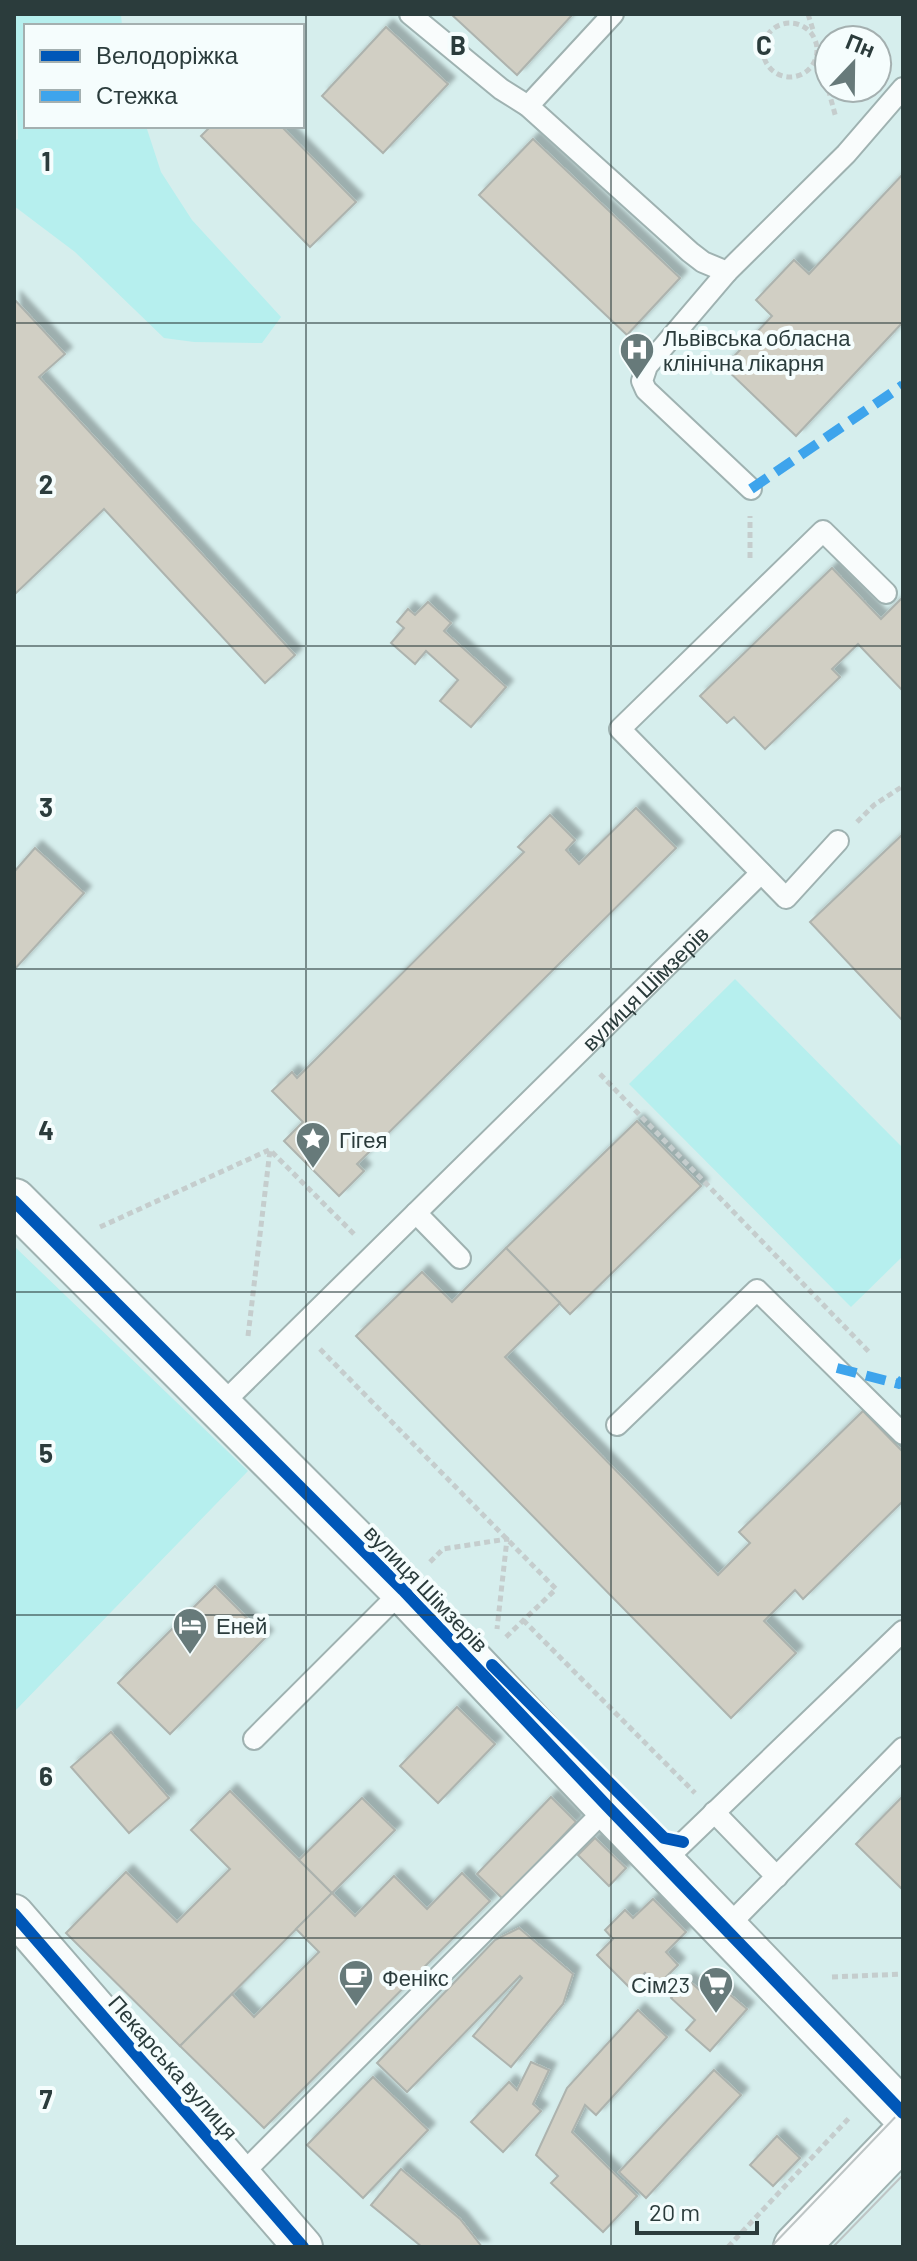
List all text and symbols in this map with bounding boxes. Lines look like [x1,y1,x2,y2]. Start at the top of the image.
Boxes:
legend [24,24,304,128]
north arrow [813,24,893,104]
text: Пн [843,27,879,62]
text: B [450,29,466,60]
text: C [756,29,772,60]
text: Велодоріжка [96,40,239,69]
text: Стежка [96,80,178,109]
text: 1 [41,145,51,176]
place label: Львівська обласна клінічна лікарня [663,324,851,376]
hospital icon: Львівська обласна клінічна лікарня [618,331,656,381]
text: 2 [39,468,53,499]
text: 3 [39,791,53,822]
street label: вулиця Шімзерів [576,920,713,1055]
text: 4 [38,1114,54,1145]
place icon: Гігея [294,1120,332,1170]
place label: Гігея [339,1126,388,1152]
text: 5 [39,1437,53,1468]
street label: вулиця Шімзерів [359,1519,494,1658]
hotel icon: Еней [171,1606,209,1656]
place label: Еней [216,1612,267,1638]
text: 6 [39,1760,53,1791]
cafe icon: Фенікс [337,1958,375,2008]
place label: Фенікс [382,1964,449,1990]
supermarket icon: Сім23 [697,1965,735,2015]
place label: Сім23 [631,1971,690,1997]
street label: Пекарська вулиця [103,1989,244,2145]
text: 7 [40,2083,53,2114]
scale bar [637,2185,757,2235]
text: 20 m [649,2197,700,2226]

